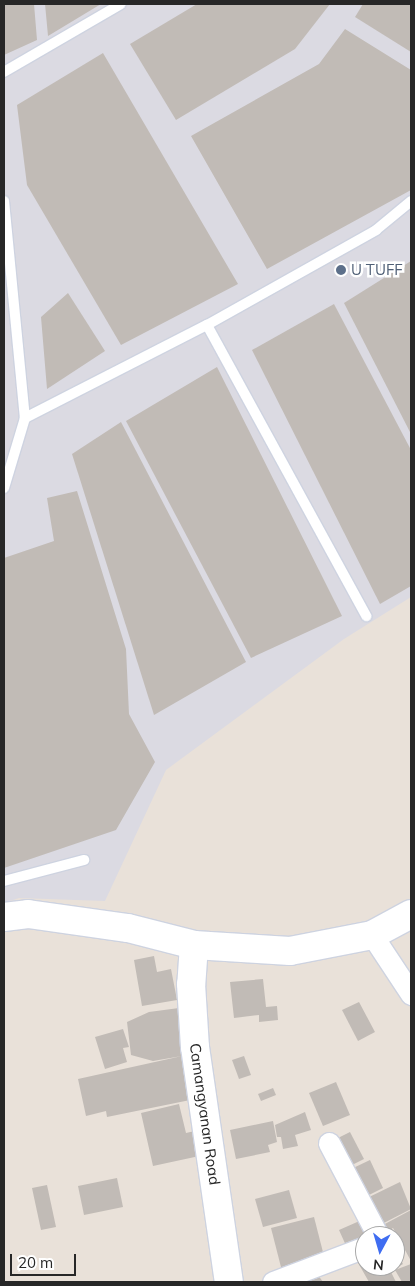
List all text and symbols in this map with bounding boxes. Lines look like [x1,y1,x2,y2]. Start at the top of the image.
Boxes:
place label: U TUFF [351,261,403,279]
marker: U TUFF [335,264,347,276]
street label: Camangyanan Road [186,1042,224,1186]
north arrow [355,1226,405,1276]
scale bar [12,1244,79,1276]
text: 20 m [18,1253,53,1272]
text: N [372,1255,385,1274]

